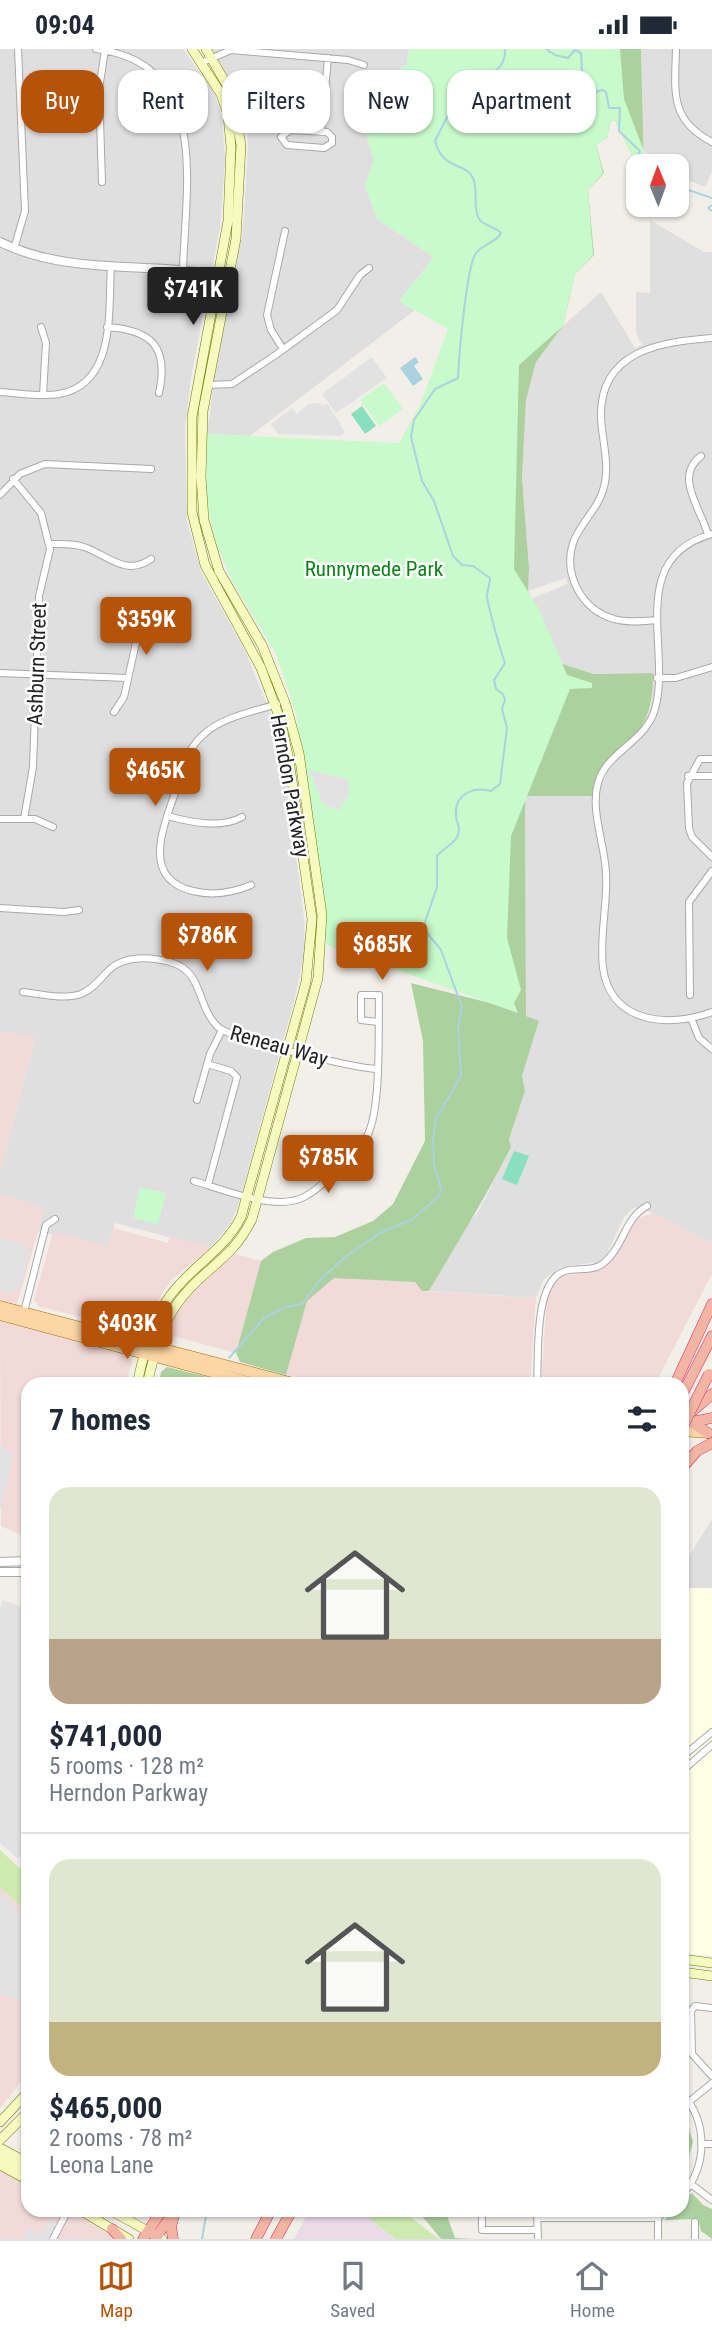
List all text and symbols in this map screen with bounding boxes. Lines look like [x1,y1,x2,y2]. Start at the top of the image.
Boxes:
text: 09:04 [35,10,95,40]
chip: Buy [21,70,104,133]
chip: Rent [118,70,208,133]
chip: Filters [222,70,330,133]
chip: New [344,70,433,133]
chip: Apartment [447,70,596,133]
north arrow [626,154,690,217]
map controls [626,154,689,217]
pin: $741K [144,267,242,327]
text: $741K [163,276,223,303]
park label: Runnymede Park [305,557,444,581]
pin: $359K [97,597,195,657]
street label: Ashburn Street [23,602,51,726]
text: $359K [116,606,176,633]
street label: Herndon Parkway [266,712,314,860]
pin: $465K [106,749,204,808]
text: $465K [125,757,185,784]
pin: $786K [158,913,256,973]
text: $786K [177,922,237,949]
pin: $685K [333,923,431,982]
text: $685K [352,931,412,958]
street label: Reneau Way [227,1021,331,1071]
pin: $785K [279,1135,377,1195]
text: $785K [298,1144,358,1171]
pin: $403K [78,1301,176,1361]
text: $403K [97,1310,157,1337]
icon: filters [623,1400,661,1438]
text: 7 homes [49,1402,151,1437]
icon: home [292,1532,418,1658]
text: $741,000 [49,1718,162,1753]
text: 5 rooms · 128 m² [49,1753,204,1780]
text: Herndon Parkway [49,1780,208,1807]
icon: home [292,1904,418,2030]
text: $465,000 [49,2090,162,2125]
text: 2 rooms · 78 m² [49,2125,192,2152]
text: Leona Lane [49,2152,154,2179]
tab: Map [97,2257,135,2322]
tab: Saved [330,2257,375,2322]
tab: Home [570,2257,615,2322]

